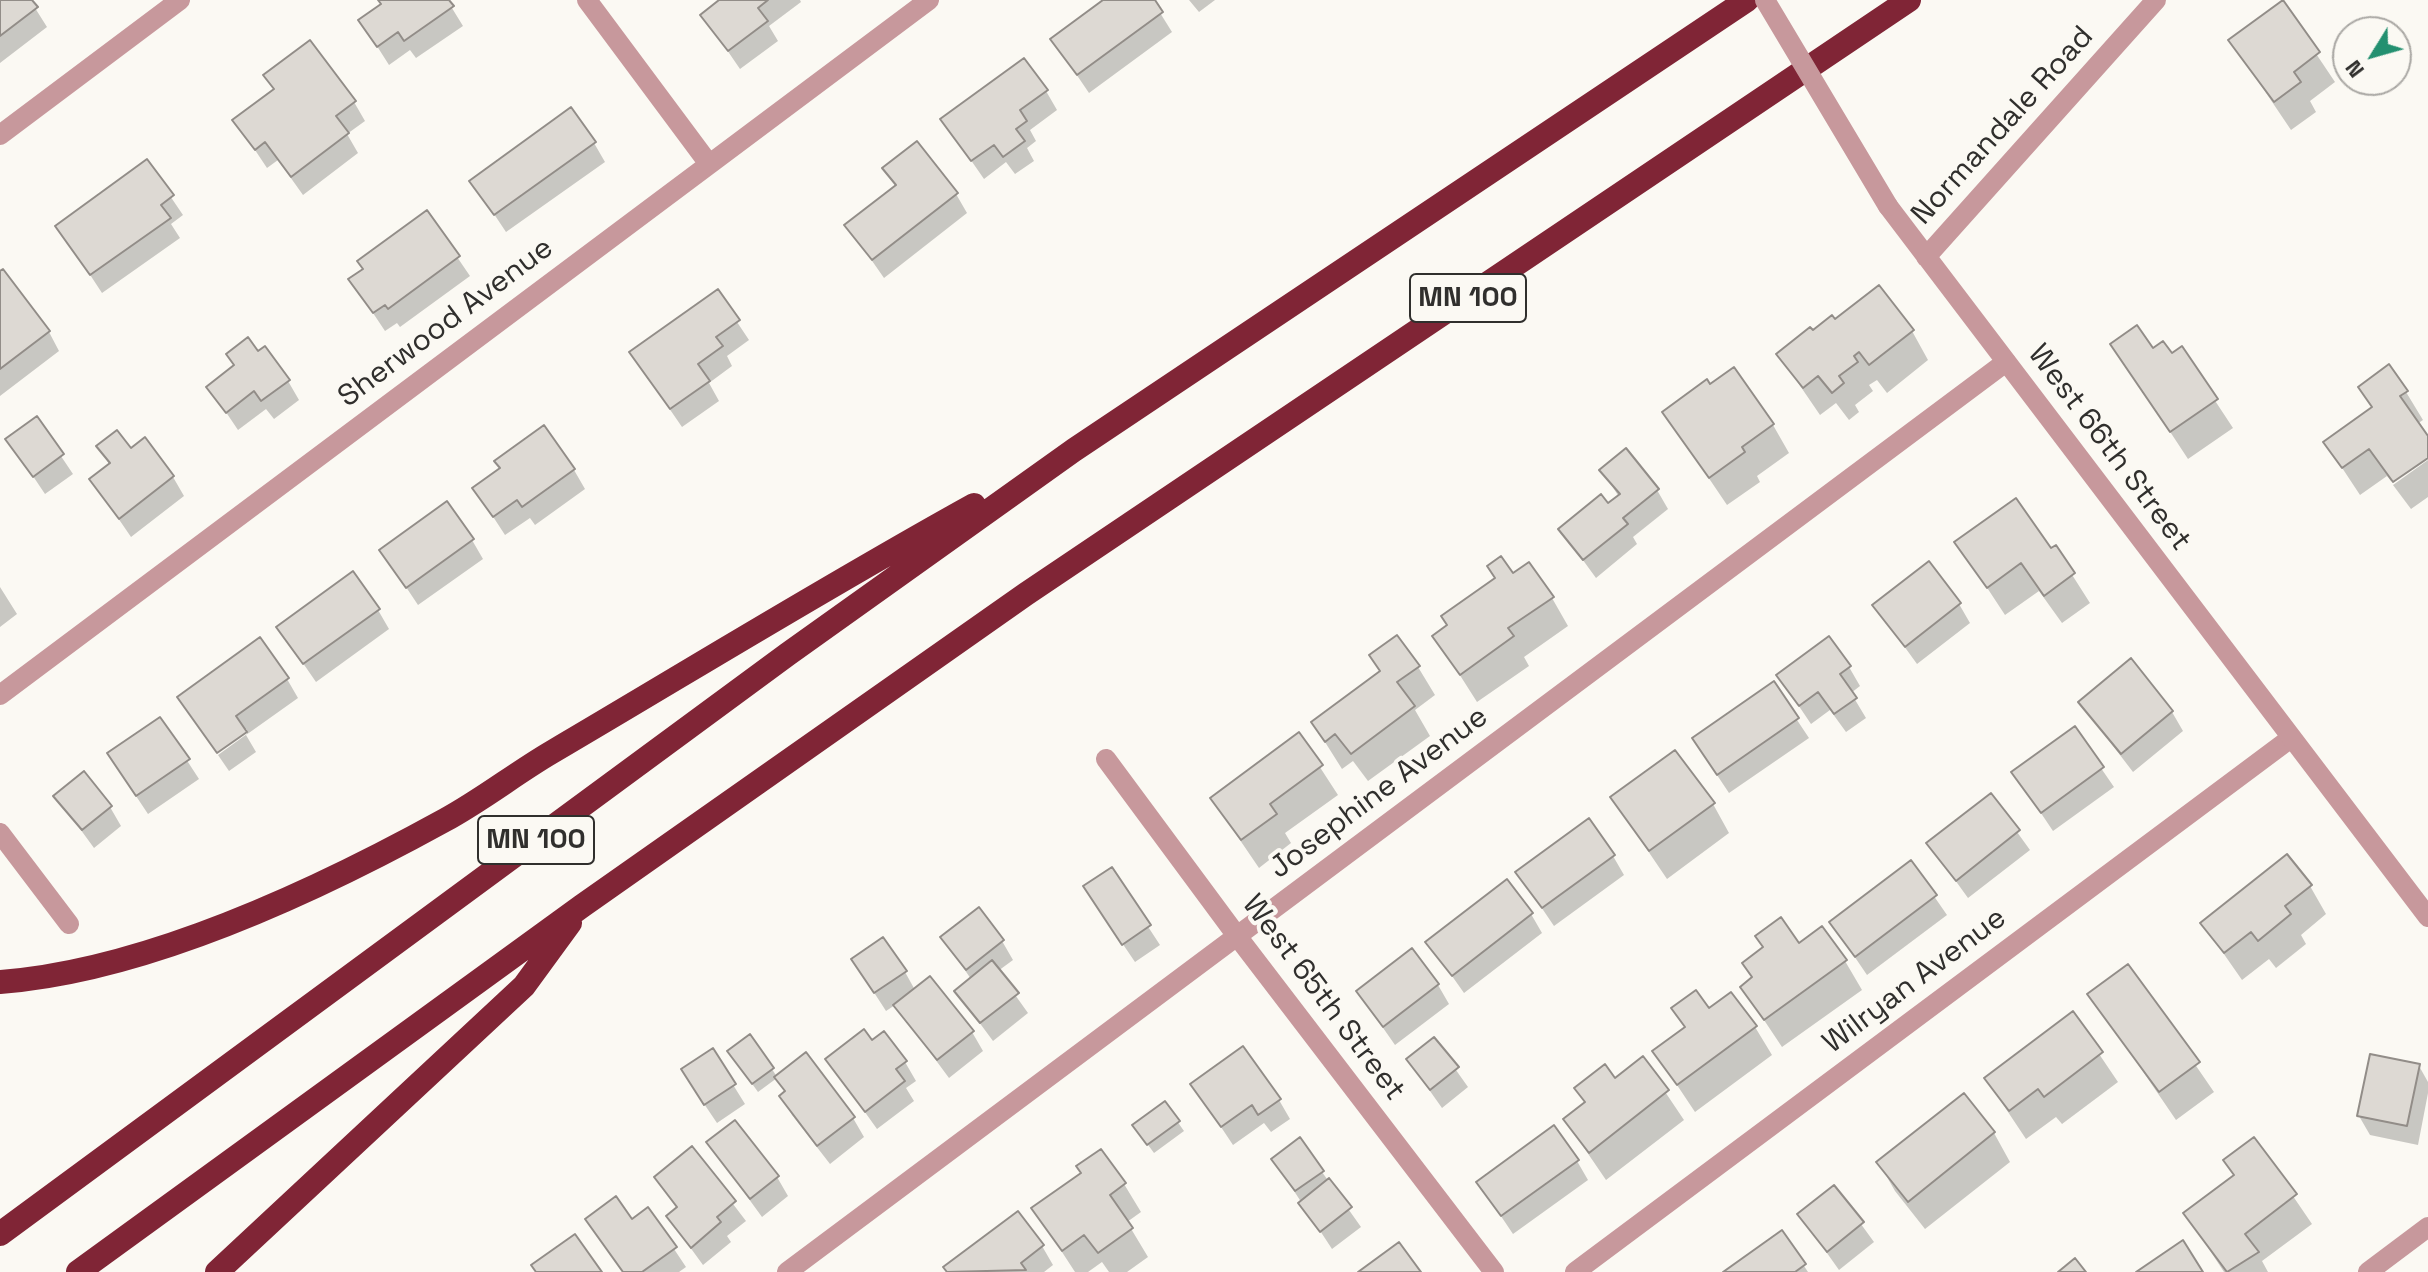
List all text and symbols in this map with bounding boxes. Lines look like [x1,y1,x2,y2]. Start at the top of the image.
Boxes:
north arrow [2332,16,2412,96]
street label: Normandale Road [1905,19,2101,233]
text: N [2339,55,2370,84]
street label: Sherwood Avenue [331,230,561,416]
road number: MN 100 [1410,274,1526,322]
street label: West 66th Street [2020,338,2198,558]
street label: Josephine Avenue [1263,699,1495,887]
road number: MN 100 [478,816,594,864]
street label: West 65th Street [1234,888,1412,1108]
street label: Wilryan Avenue [1816,900,2014,1062]

